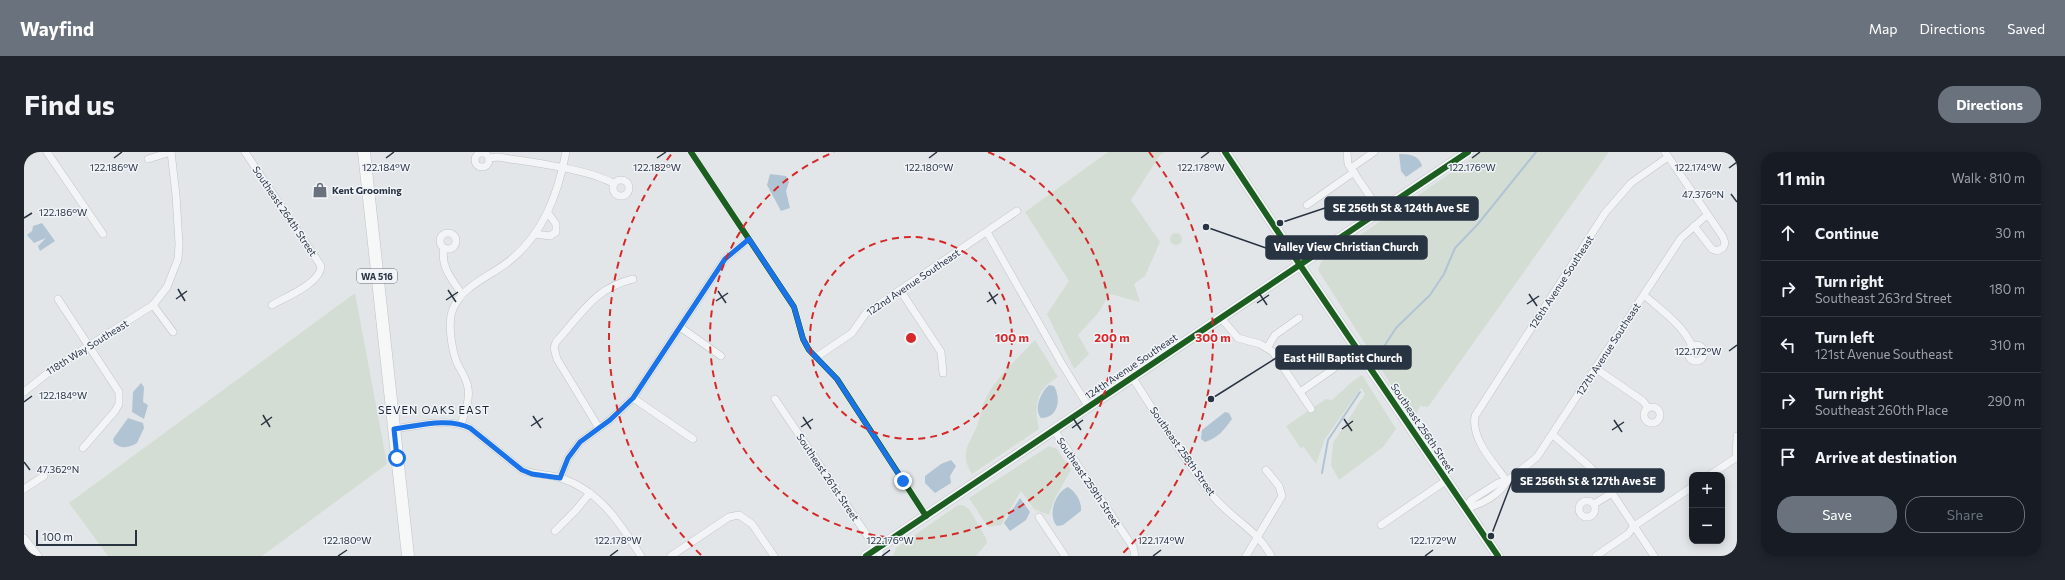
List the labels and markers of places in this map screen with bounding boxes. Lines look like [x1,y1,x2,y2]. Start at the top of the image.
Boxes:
shop icon: Kent Grooming [311,181,329,199]
place label: Kent Grooming [332,184,402,196]
callout: SE 256th St & 124th Ave SE [1325,197,1478,220]
callout: Valley View Christian Church [1266,236,1427,259]
centre of rings [904,331,918,345]
callout: East Hill Baptist Church [1276,346,1411,369]
callout: SE 256th St & 127th Ave SE [1512,469,1664,492]

